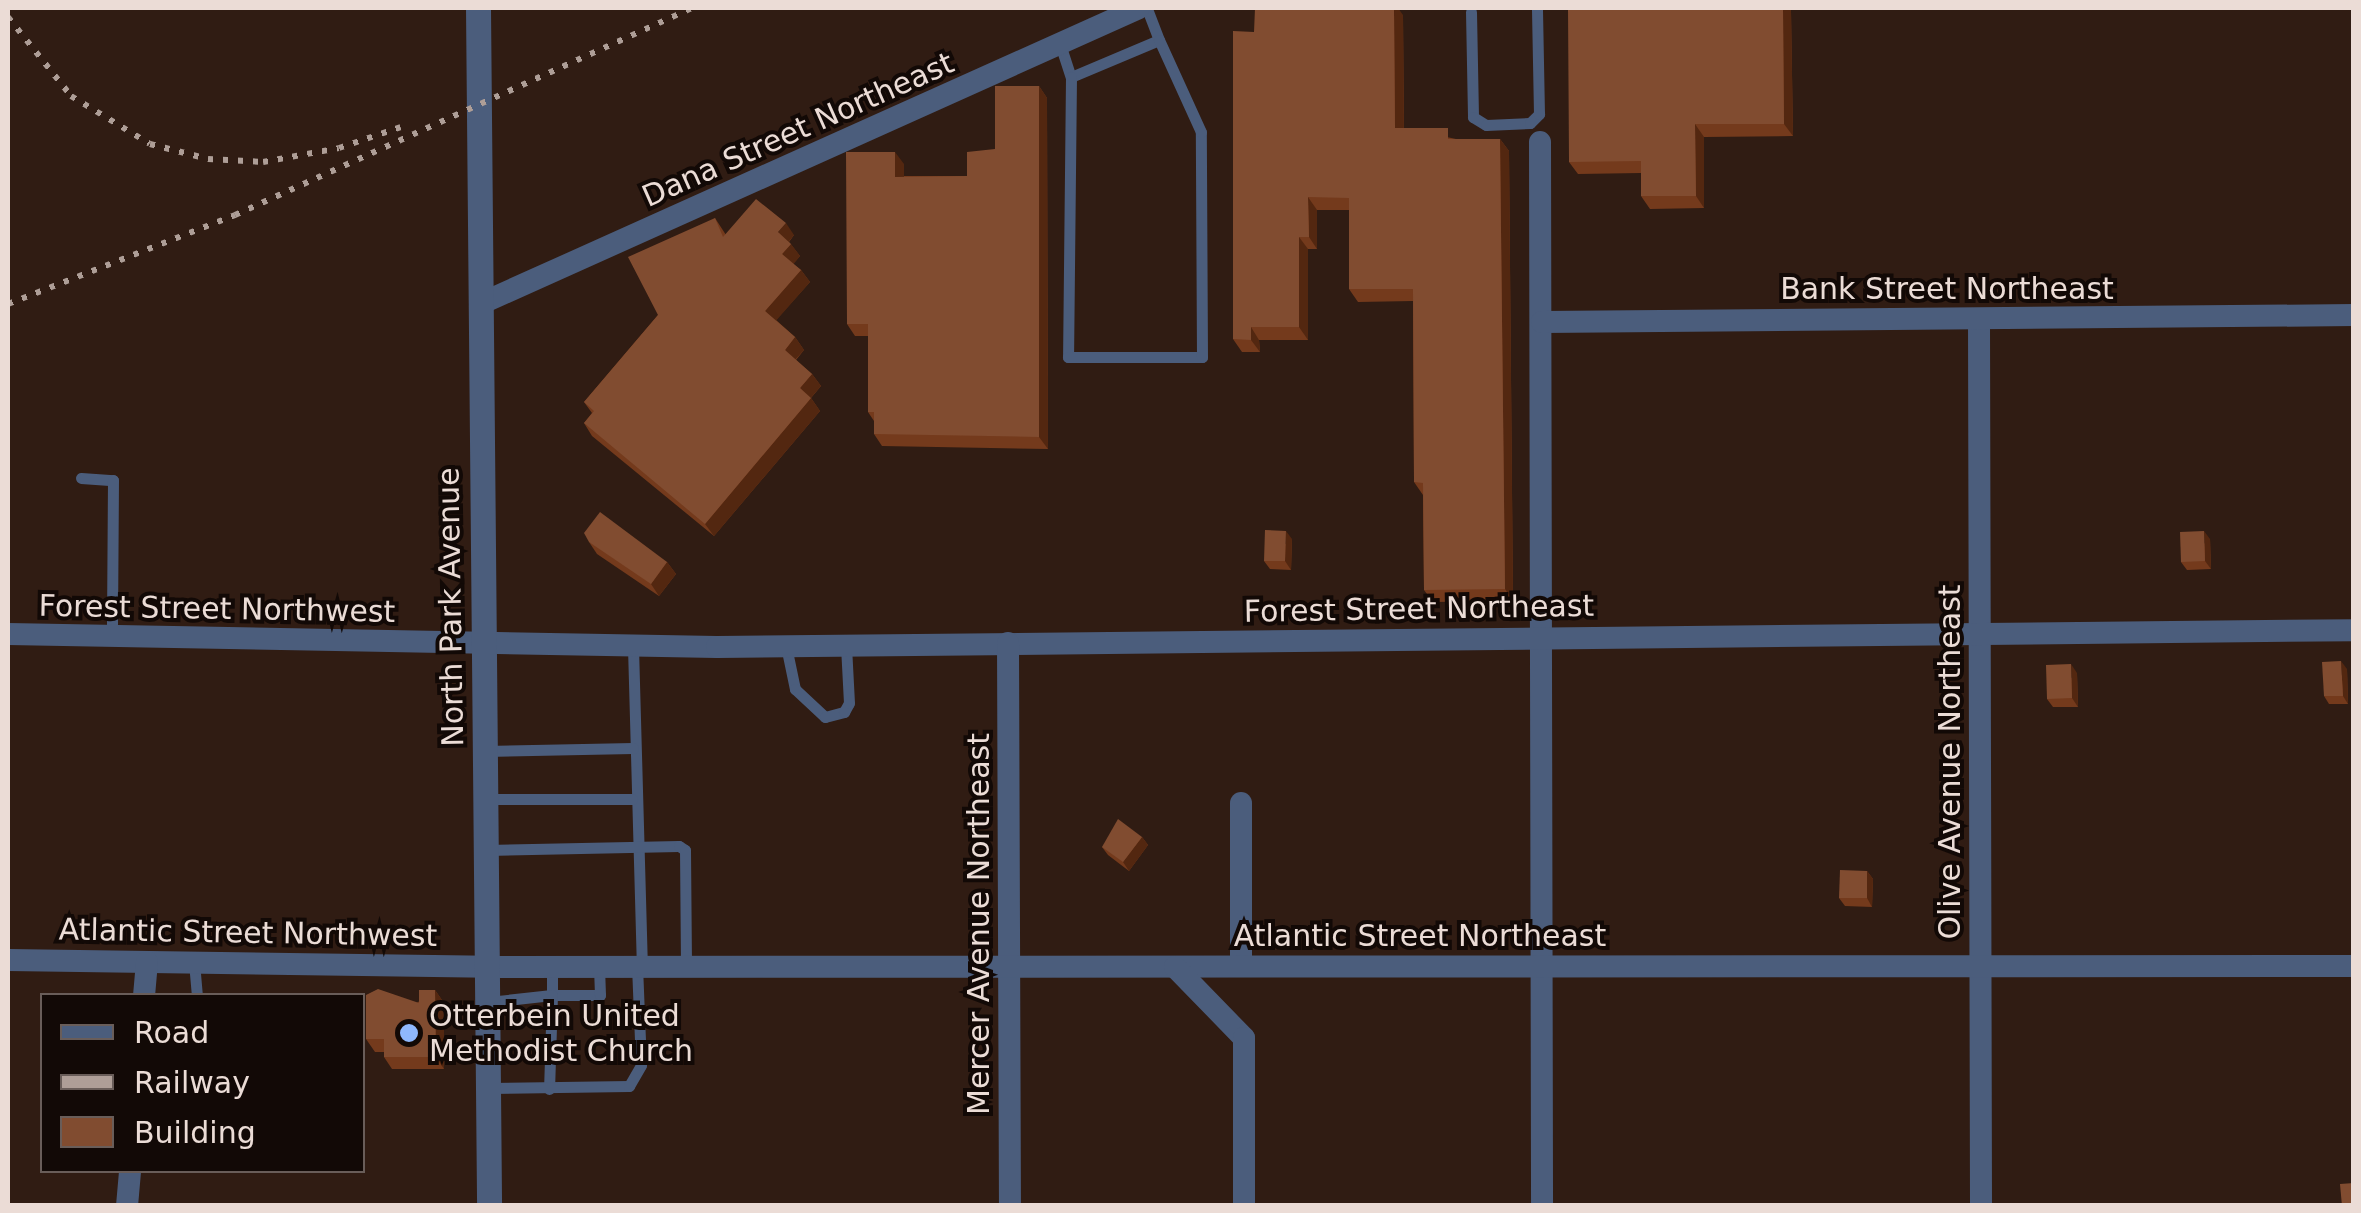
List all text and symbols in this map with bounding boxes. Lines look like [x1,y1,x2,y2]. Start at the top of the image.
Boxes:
street label: Dana Street Northeast [637,45,959,215]
street label: Bank Street Northeast [1780,271,2114,307]
street label: North Park Avenue [431,467,471,747]
street label: Olive Avenue Northeast [1932,584,1968,940]
street label: Forest Street Northwest [38,588,396,630]
street label: Forest Street Northeast [1243,588,1595,630]
street label: Mercer Avenue Northeast [961,733,997,1115]
street label: Atlantic Street Northwest [58,912,438,954]
street label: Atlantic Street Northeast [1234,918,1606,954]
legend [40,993,365,1173]
place label: Otterbein United Methodist Church [429,998,693,1068]
text: Road [134,1015,209,1050]
marker: Otterbein United Methodist Church [398,1022,420,1044]
text: Railway [134,1065,250,1100]
text: Building [134,1115,256,1150]

